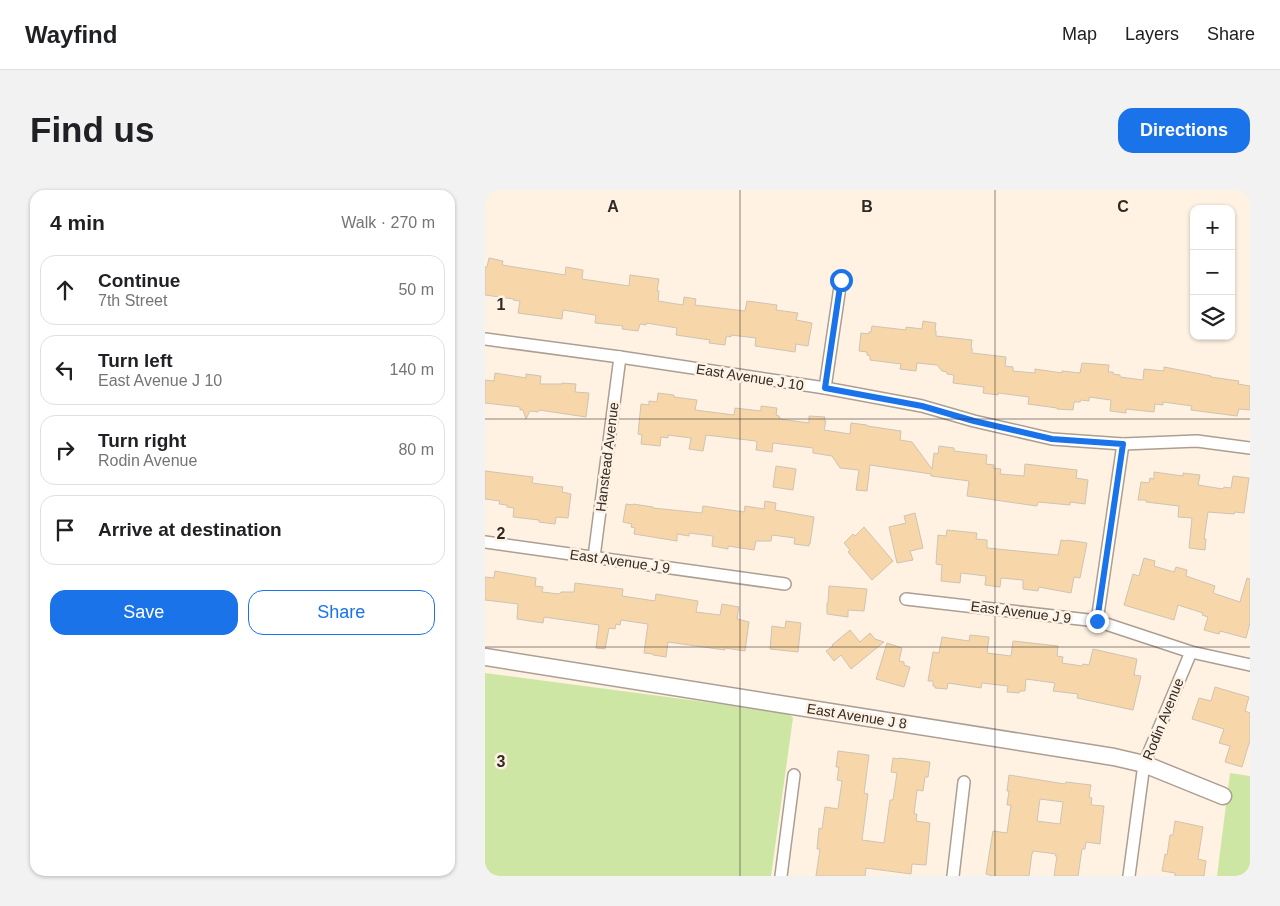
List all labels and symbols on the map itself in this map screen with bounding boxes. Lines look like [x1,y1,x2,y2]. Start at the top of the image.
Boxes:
text: A [607,198,619,215]
text: B [861,198,873,215]
text: C [1117,198,1129,215]
route start [830,269,853,292]
text: 1 [497,296,506,313]
street label: East Avenue J 10 [695,361,805,393]
street label: Hanstead Avenue [592,401,622,513]
text: 2 [497,525,506,542]
street label: East Avenue J 9 [569,546,671,576]
street label: East Avenue J 9 [970,598,1072,626]
route end [1086,610,1109,633]
street label: Rodin Avenue [1139,676,1187,762]
street label: East Avenue J 8 [806,700,908,732]
text: 3 [497,753,506,770]

